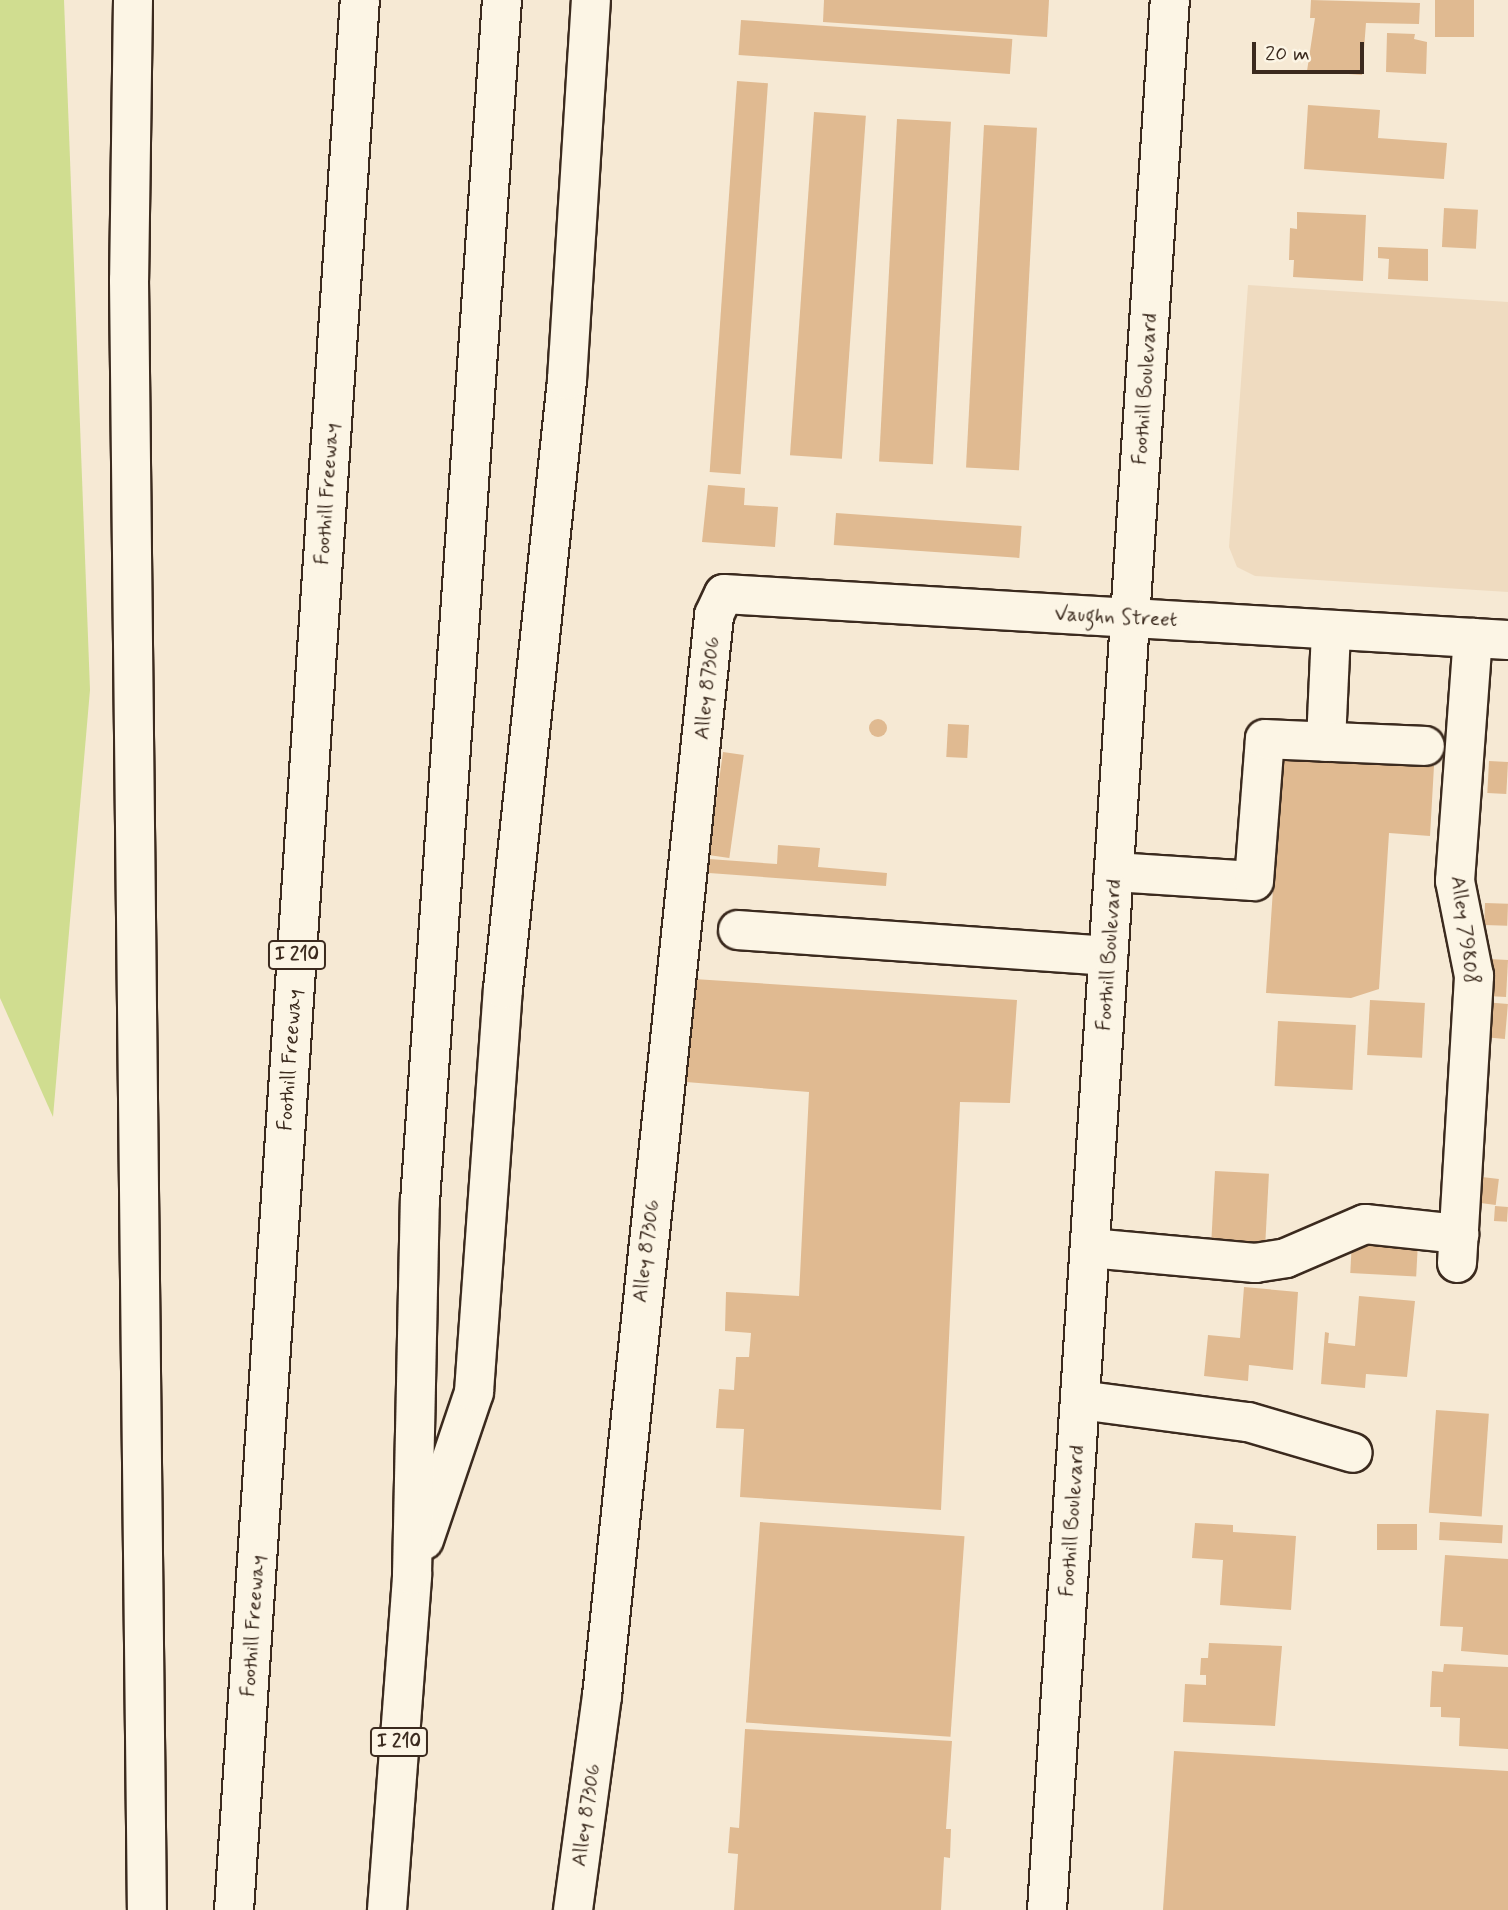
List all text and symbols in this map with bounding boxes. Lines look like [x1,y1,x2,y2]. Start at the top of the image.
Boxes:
scale bar [1256,28,1368,72]
text: 20 m [1265,40,1310,68]
street label: Foothill Boulevard [1127,313,1163,465]
street label: Foothill Freeway [309,421,345,567]
street label: Vaughn Street [1052,601,1180,633]
street label: Alley 87306 [689,635,725,741]
street label: Alley 79808 [1445,874,1485,986]
street label: Foothill Boulevard [1091,879,1127,1031]
road number: I 210 [267,939,327,970]
street label: Foothill Freeway [272,987,308,1133]
street label: Alley 87306 [627,1198,665,1304]
street label: Foothill Boulevard [1054,1445,1090,1597]
street label: Foothill Freeway [235,1553,271,1699]
road number: I 210 [369,1726,429,1758]
street label: Alley 87306 [566,1762,606,1868]

